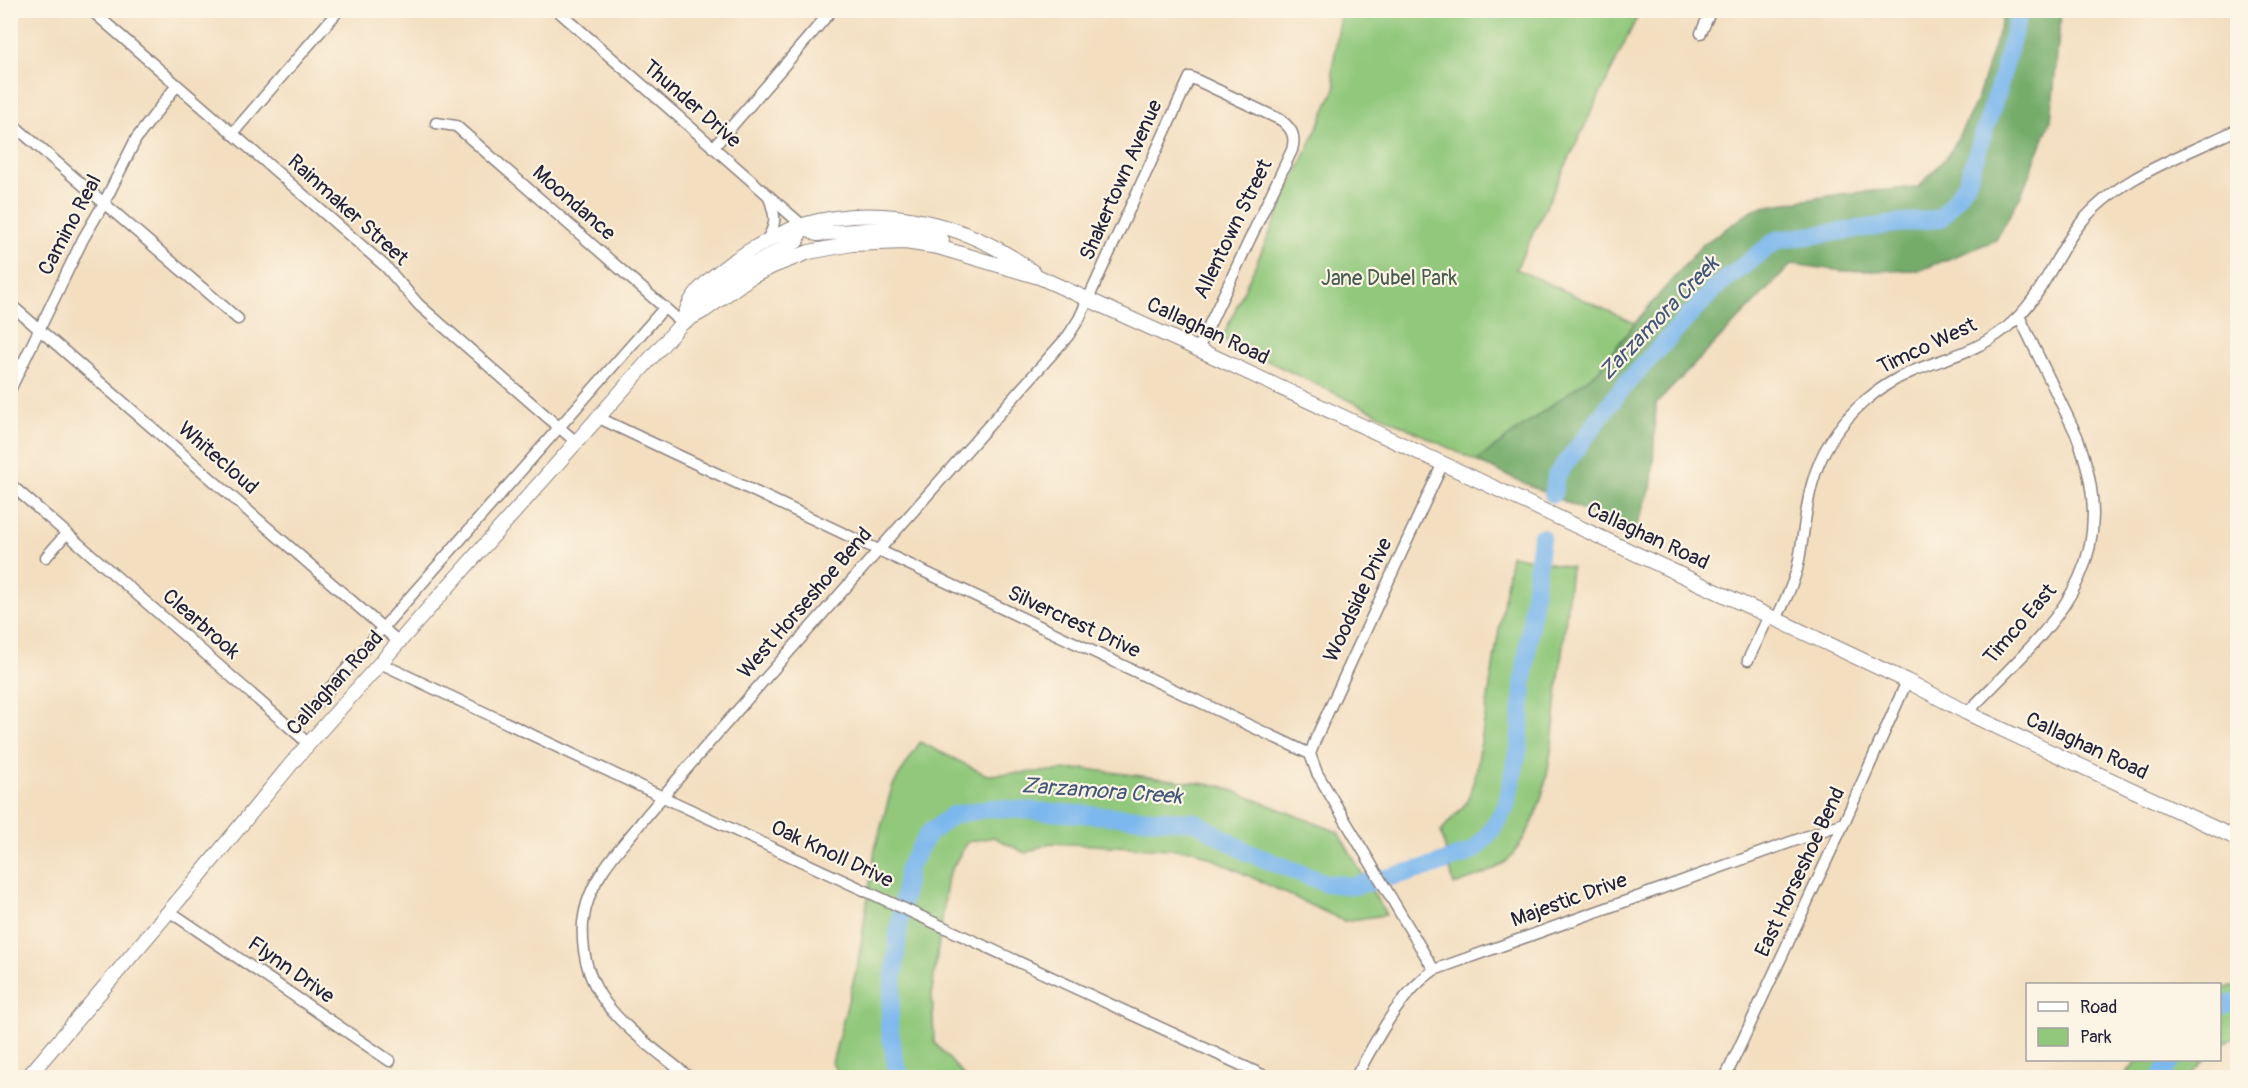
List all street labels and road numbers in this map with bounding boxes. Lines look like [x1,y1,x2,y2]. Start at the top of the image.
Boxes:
street label: Thunder Drive [637,54,747,155]
street label: Shakertown Avenue [1073,95,1169,265]
street label: Rainmaker Street [282,148,415,272]
street label: Allentown Street [1187,154,1279,303]
street label: Moondance [527,159,622,247]
street label: Camino Real [32,170,108,280]
street label: Callaghan Road [1142,291,1274,371]
street label: Timco West [1873,311,1981,381]
street label: Whitecloud [172,416,264,500]
street label: Callaghan Road [1582,496,1714,576]
street label: West Horseshoe Bend [732,522,878,684]
street label: Woodside Drive [1317,533,1399,667]
street label: Timco East [1977,578,2063,670]
street label: Silvercrest Drive [1003,579,1145,665]
street label: Clearbrook [157,583,246,665]
street label: Callaghan Road [281,625,389,741]
street label: Callaghan Road [2021,706,2153,786]
street label: East Horseshoe Bend [1749,783,1851,961]
street label: Oak Knoll Drive [766,814,898,894]
street label: Majestic Drive [1507,866,1631,934]
street label: Flynn Drive [242,930,340,1010]

